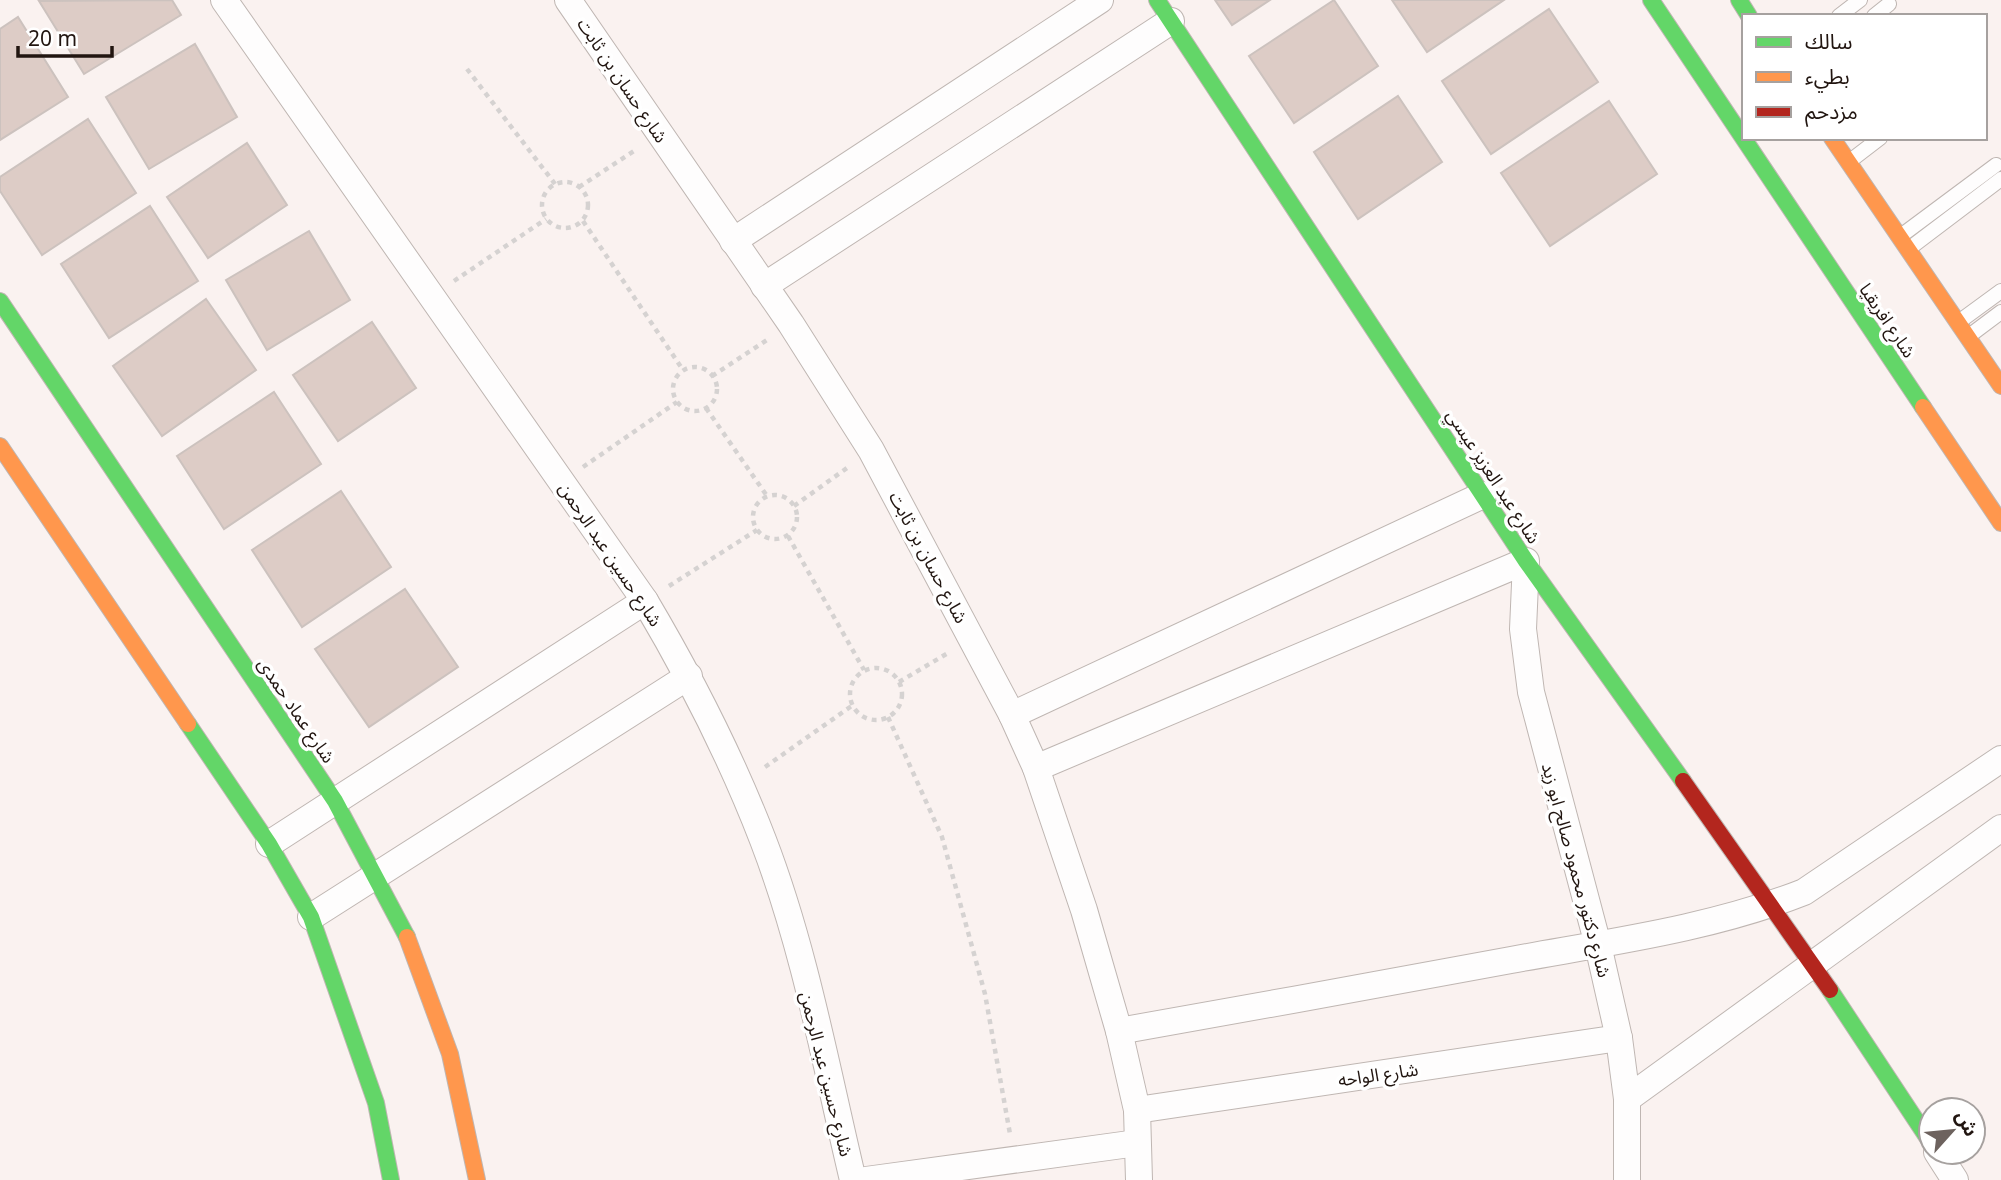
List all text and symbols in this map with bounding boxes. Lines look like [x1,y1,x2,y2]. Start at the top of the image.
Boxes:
street label: شارع حسان بن ثابت [570,13,674,149]
scale bar [18,14,112,58]
legend [1742,14,1987,140]
text: 20 m [28,24,77,52]
text: سالك [1805,27,1852,55]
text: بطيء [1805,62,1850,93]
text: مزدحم [1805,97,1858,127]
street label: شارع افريقيا [1852,278,1922,364]
street label: شارع عبد العزيز عيسي [1439,404,1546,549]
street label: شارع حسين عبد الرحمن [551,477,668,633]
street label: شارع حسان بن ثابت [882,487,974,628]
street label: شارع عماد حمدى [250,653,341,769]
street label: شارع دكتور محمود صالح ابو زيد [1534,760,1617,981]
street label: شارع حسين عبد الرحمن [792,989,859,1160]
street label: شارع الواحه [1336,1056,1420,1094]
north arrow [1917,1096,1987,1166]
text: ش [1950,1106,1985,1141]

